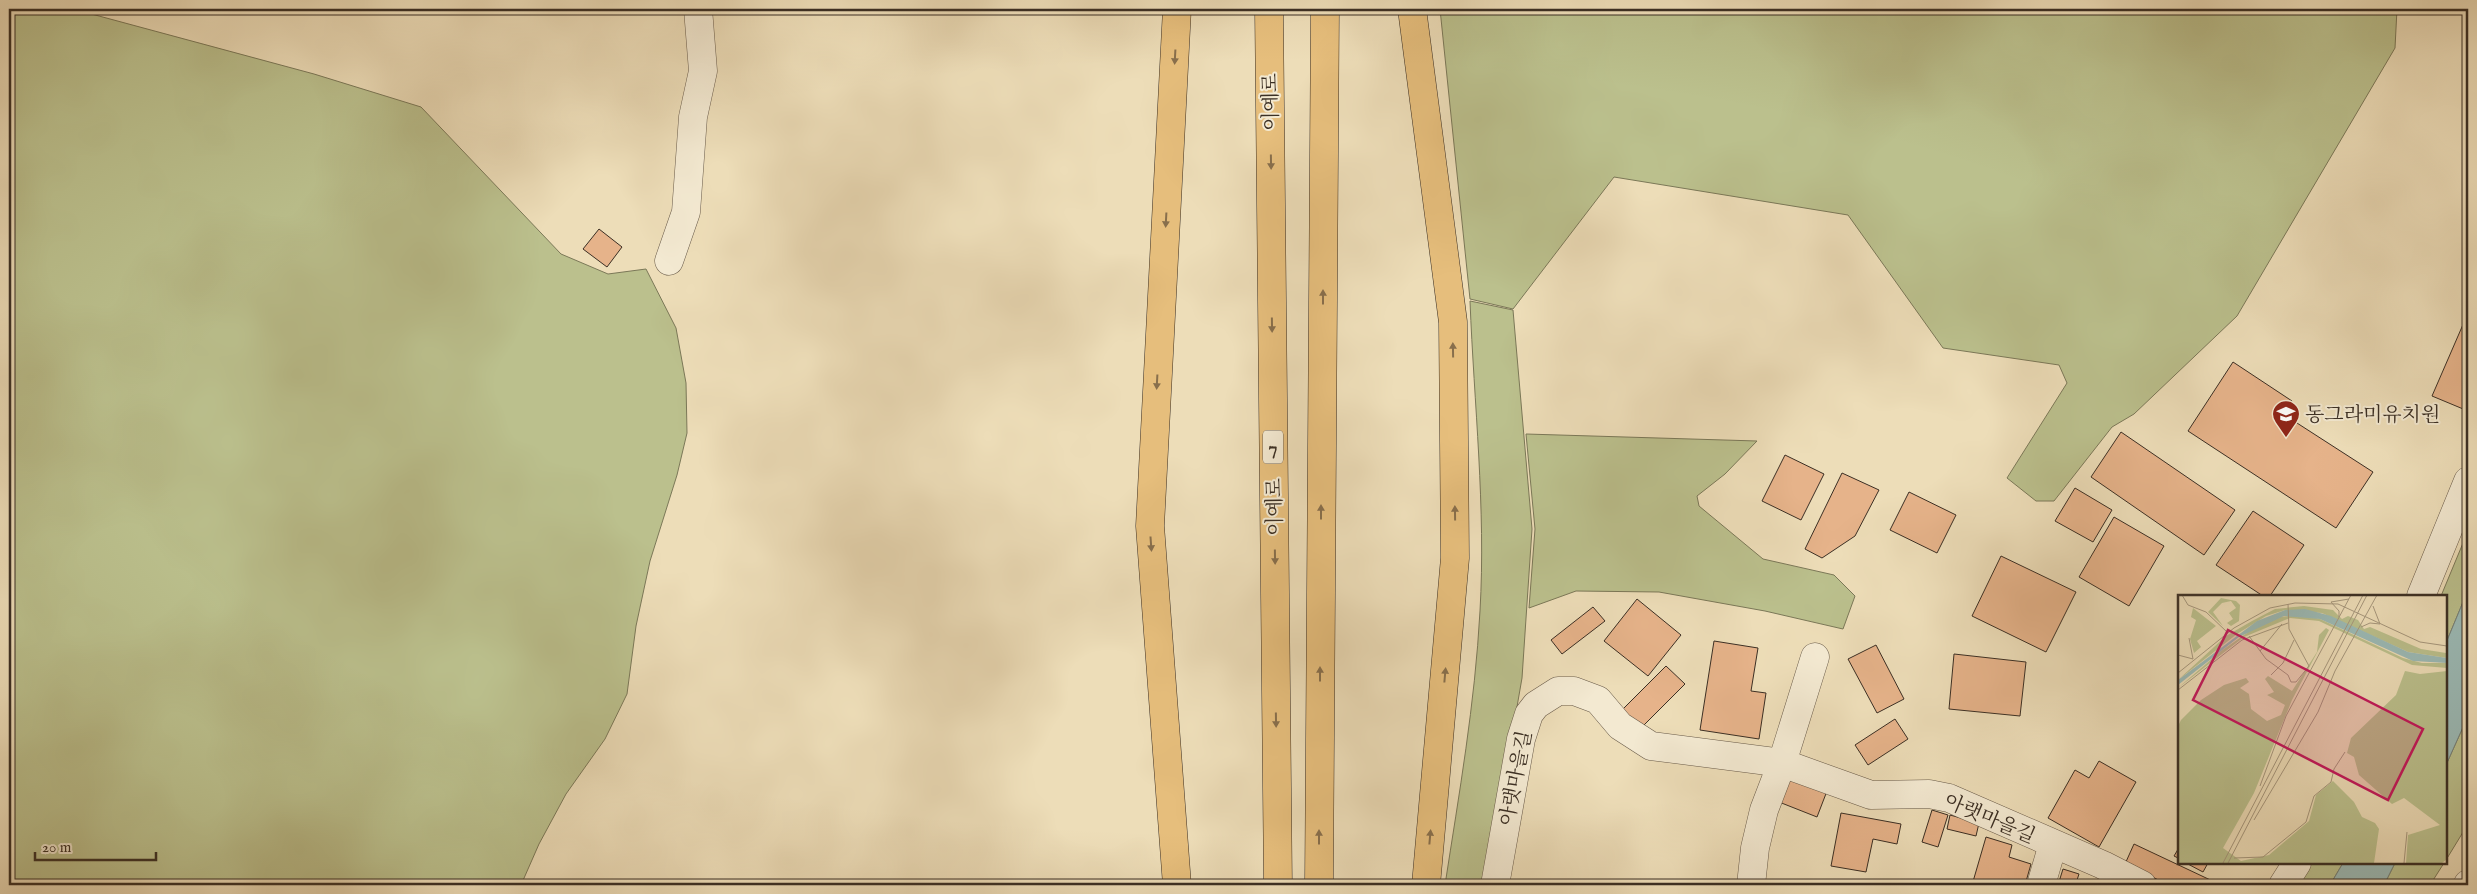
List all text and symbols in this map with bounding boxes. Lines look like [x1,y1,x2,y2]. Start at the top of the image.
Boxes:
one-way arrow [1170,50,1178,66]
street label: 이예로 [1258,73,1285,131]
one-way arrow [1267,155,1275,171]
one-way arrow [1162,212,1170,228]
one-way arrow [1319,288,1327,304]
one-way arrow [1268,317,1276,333]
one-way arrow [1449,342,1457,358]
one-way arrow [1153,374,1161,390]
school or university icon: 동그라미유치원 [2271,399,2301,438]
place label: 동그라미유치원 [2305,403,2440,428]
road number: 7 [1263,431,1283,464]
street label: 이예로 [1262,478,1289,536]
one-way arrow [1318,503,1326,519]
one-way arrow [1451,505,1459,521]
one-way arrow [1147,536,1155,552]
one-way arrow [1271,550,1279,566]
inset map [2178,595,2447,864]
one-way arrow [1316,666,1324,682]
one-way arrow [1441,667,1449,683]
one-way arrow [1272,712,1280,728]
street label: 아랫마을길 [1495,728,1538,828]
street label: 아랫마을길 [1940,789,2039,850]
one-way arrow [1315,828,1323,844]
one-way arrow [1426,828,1434,844]
scale bar [35,829,156,861]
text: 20 m [42,838,72,857]

